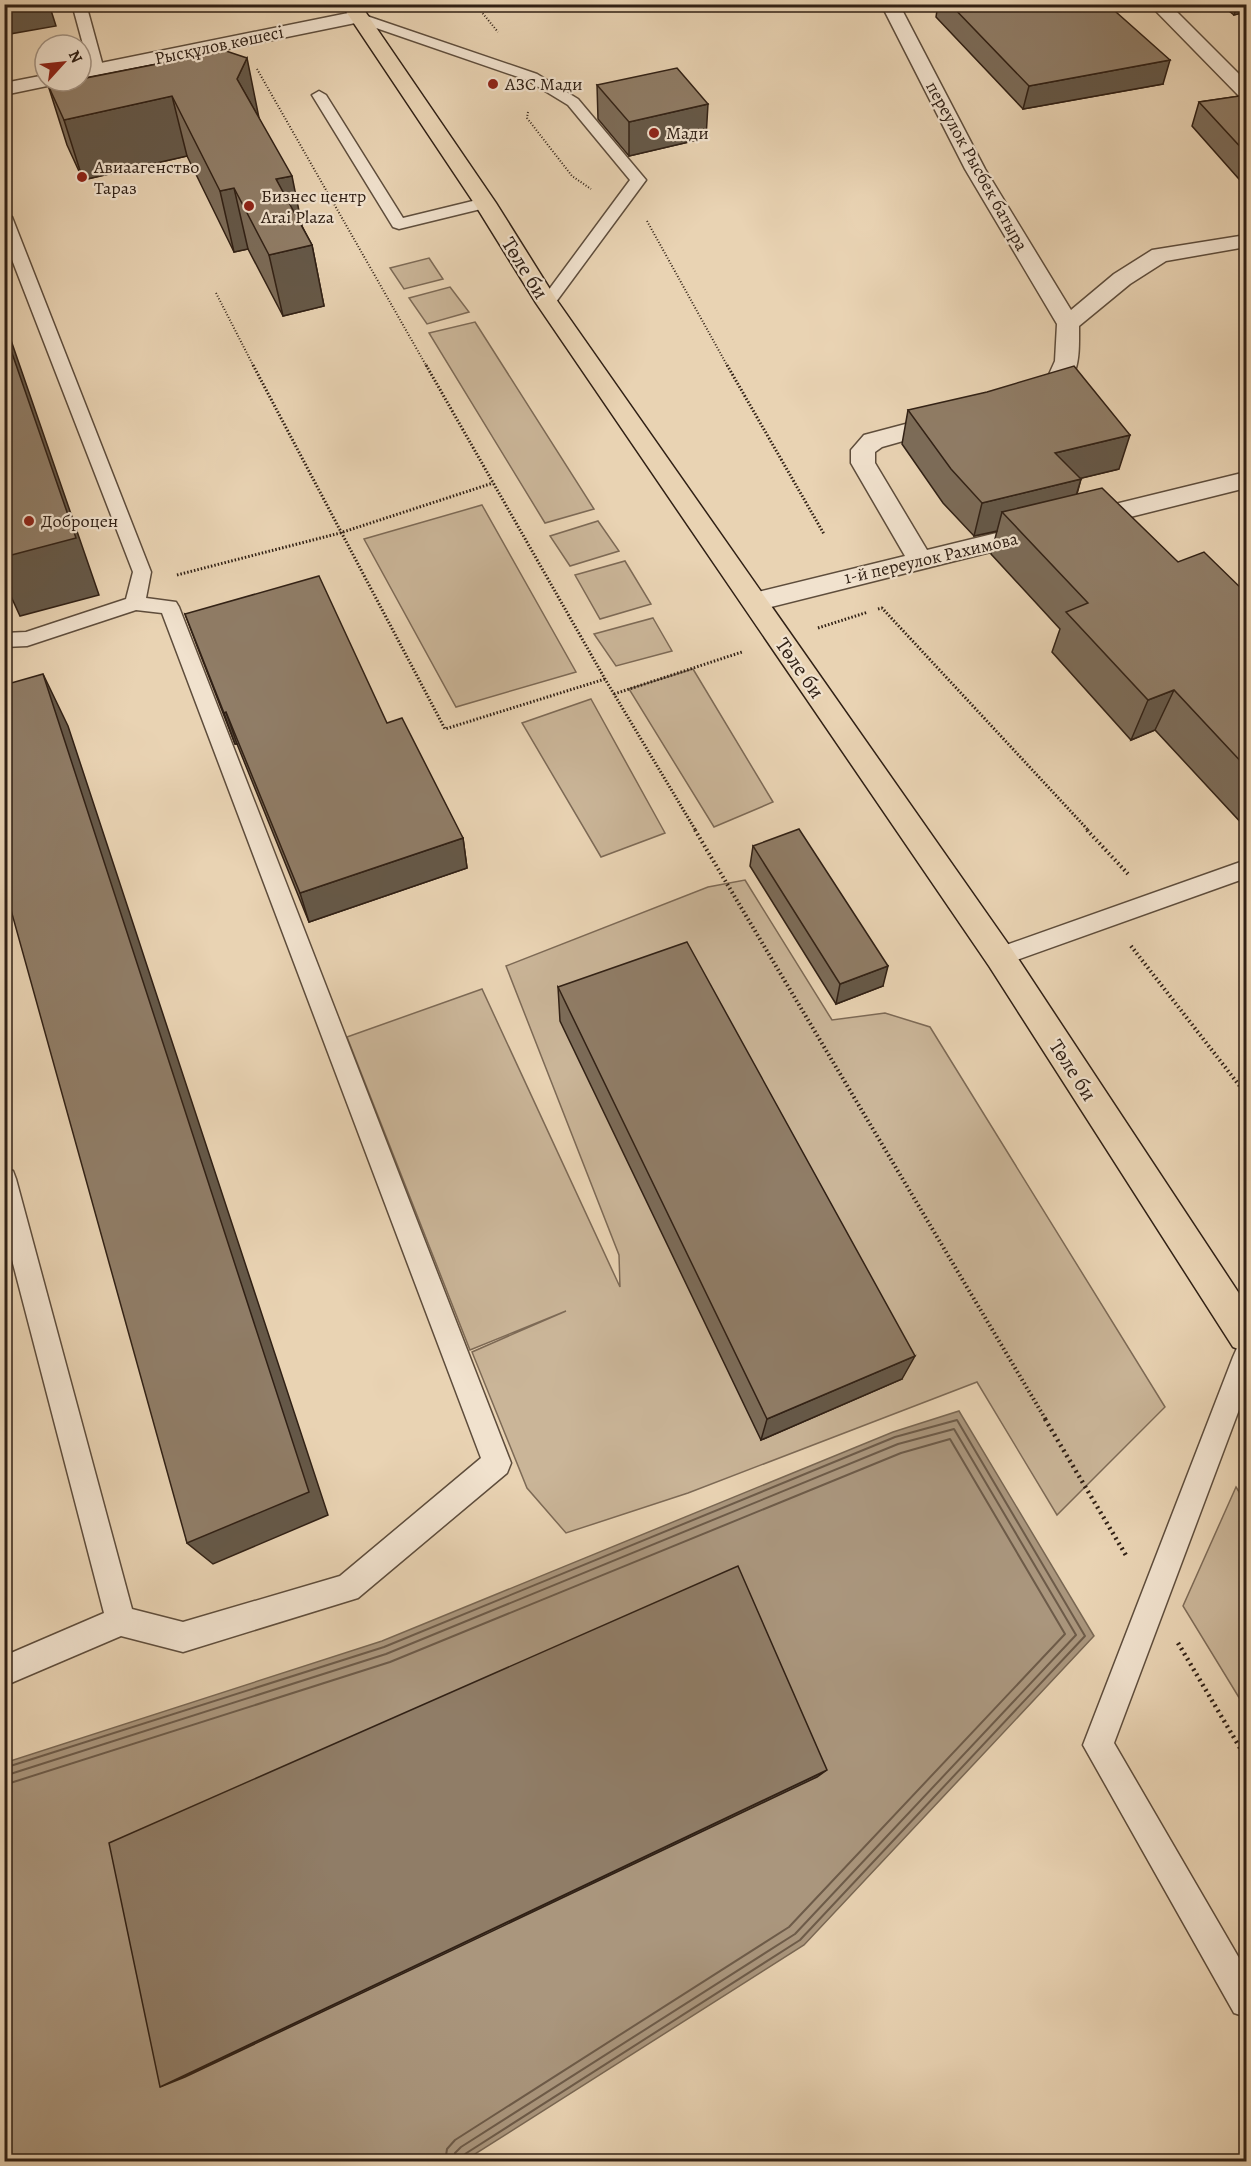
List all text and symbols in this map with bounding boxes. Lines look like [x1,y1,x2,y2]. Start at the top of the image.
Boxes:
street label: Рысқұлов көшесі [152,20,286,70]
north arrow [33,33,93,93]
text: N [63,46,88,67]
place label: АЗС Мади [504,72,583,96]
marker: АЗС Мади [486,77,500,91]
street label: переулок Рысбек батыра [920,77,1034,256]
place label: Мади [666,121,709,145]
marker: Мади [647,126,661,140]
place label: Авиаагенство Тараз [93,155,199,200]
marker: Авиаагенство Тараз [75,170,89,184]
place label: Бизнес центр Arai Plaza [260,184,366,229]
marker: Бизнес центр Arai Plaza [242,199,256,213]
street label: Төле би [495,232,555,304]
place label: Доброцен [41,509,118,533]
marker: Доброцен [22,514,36,528]
street label: 1-й переулок Рахимова [842,526,1021,590]
street label: Төле би [769,632,831,704]
street label: Төле би [1043,1034,1103,1106]

